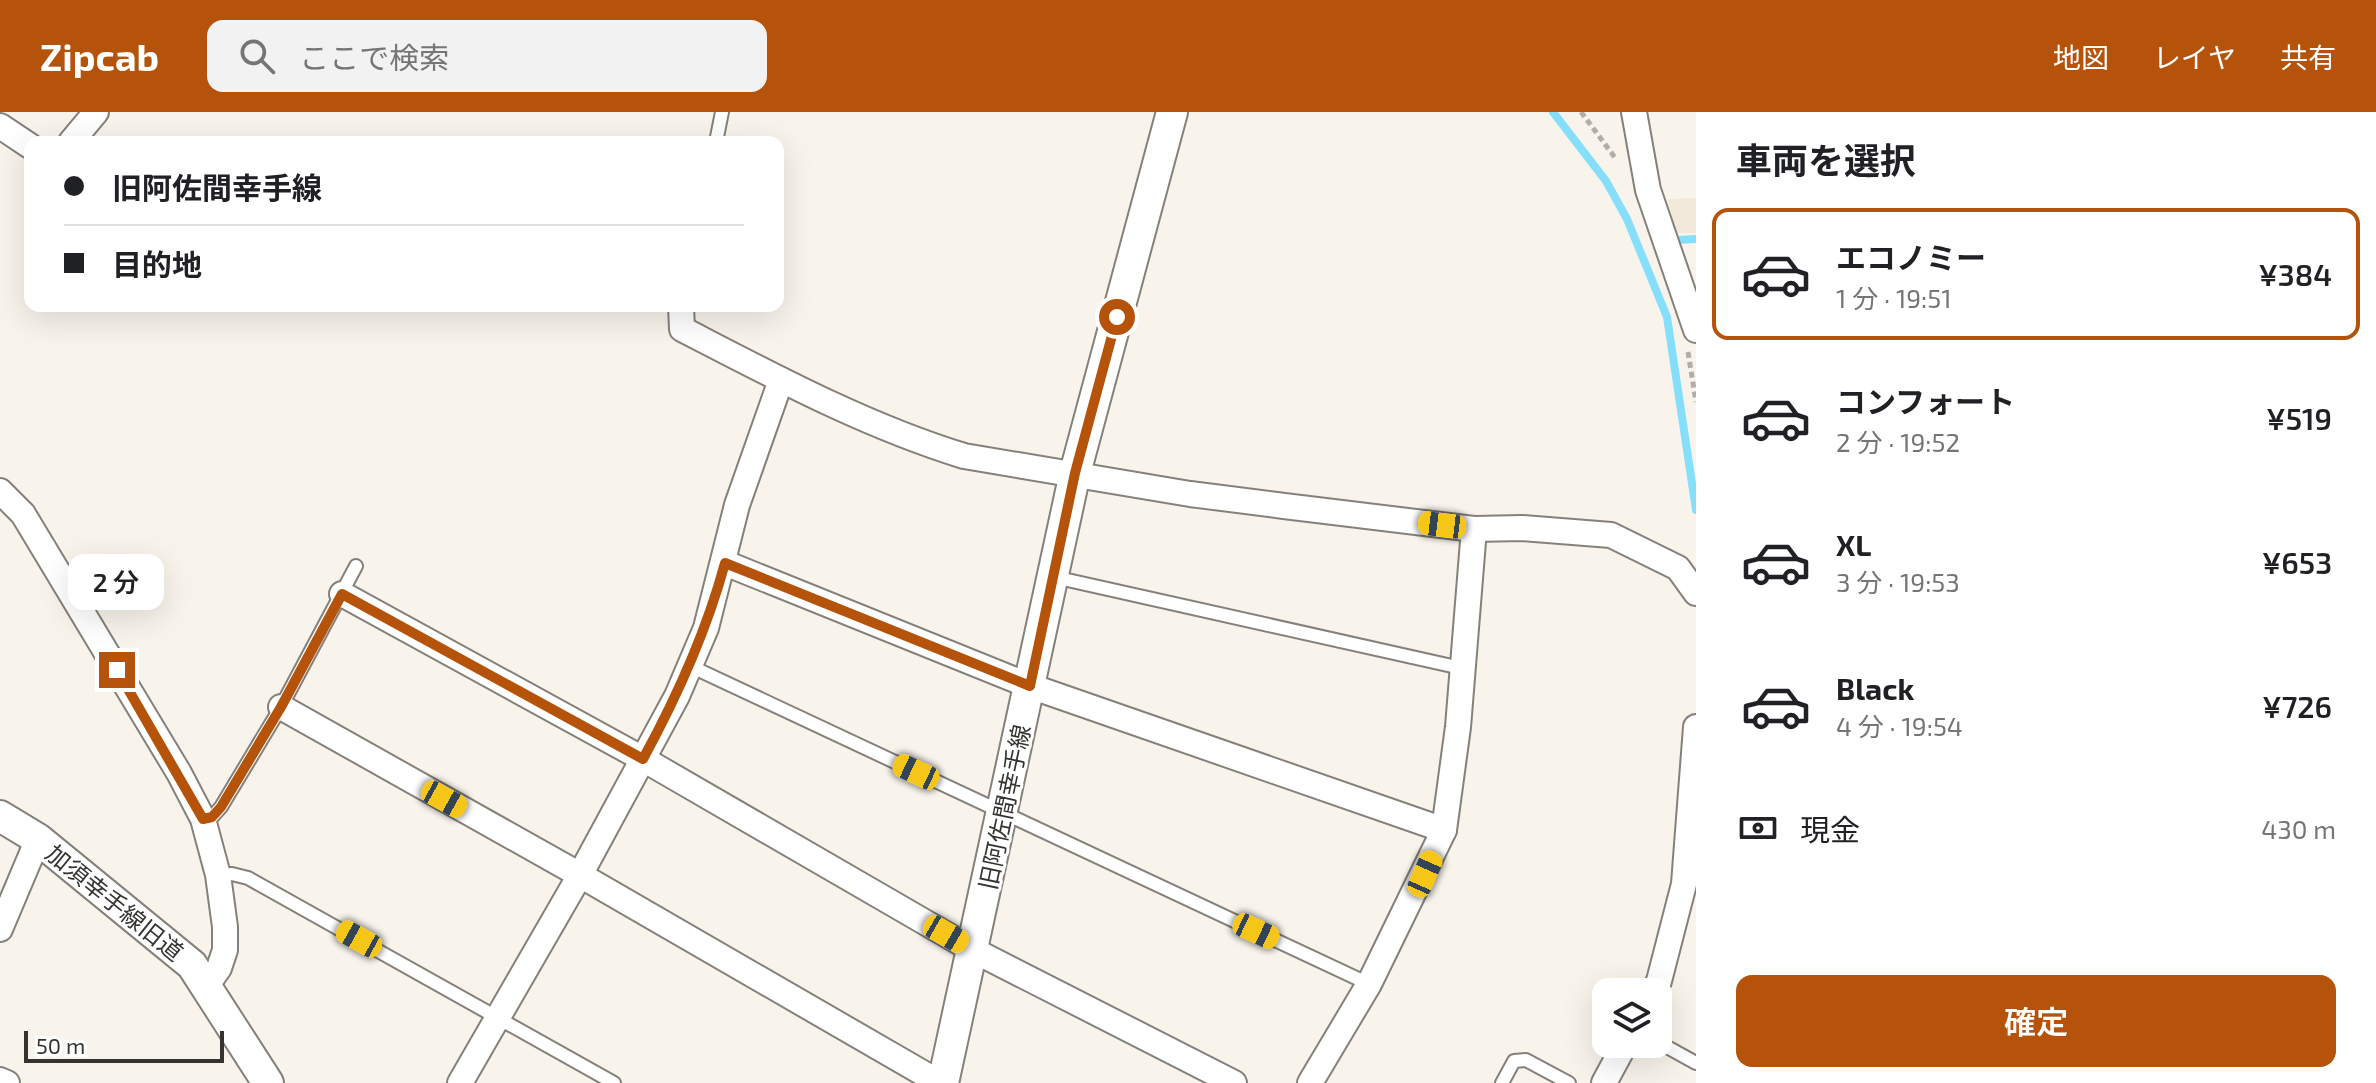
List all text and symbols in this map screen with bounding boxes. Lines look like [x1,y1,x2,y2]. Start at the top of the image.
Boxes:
search box [207,20,767,92]
text: Zipcab [40,33,159,79]
icon: search [235,34,279,78]
text: ここで検索 [299,39,449,75]
text: 地図 [2053,40,2109,74]
text: レイヤ [2153,40,2236,74]
text: 共有 [2280,40,2336,74]
text: 車両を選択 [1736,138,1916,181]
text: 旧阿佐間幸手線 [112,169,322,205]
icon: car [1740,238,1812,310]
text: エコノミー [1836,239,1986,275]
text: 目的地 [112,246,202,282]
text: ¥384 [2258,256,2332,292]
text: 1 分 · 19:51 [1836,282,1952,313]
route start [1099,299,1135,335]
icon: car [1740,382,1812,454]
text: コンフォート [1836,383,2015,419]
text: ¥519 [2266,400,2332,436]
text: 2 分 · 19:52 [1836,426,1960,457]
car [1417,510,1467,540]
icon: car [1740,526,1812,598]
text: XL [1836,526,1871,562]
text: ¥653 [2262,544,2332,580]
callout: 2 分 [69,554,165,610]
text: 2 分 [93,566,139,597]
text: 3 分 · 19:53 [1836,566,1960,597]
route end [99,652,135,688]
icon: car [1740,670,1812,742]
text: Black [1836,670,1914,706]
text: ¥726 [2262,688,2332,724]
text: 4 分 · 19:54 [1836,710,1963,741]
street label: 旧阿佐間幸手線 [972,722,1036,892]
car [889,751,943,793]
car [417,777,471,821]
icon: cash [1736,806,1780,850]
text: 現金 [1800,811,1860,847]
text: 430 m [2261,813,2336,844]
street label: 加須幸手線旧道 [41,838,189,966]
car [1404,847,1446,901]
car [1229,910,1283,952]
car [919,912,973,956]
car [332,917,386,961]
button: 確定 [1736,975,2336,1067]
map controls [1592,978,1672,1058]
button: layers [1592,978,1672,1058]
scale bar [24,1027,224,1063]
text: 50 m [36,1032,85,1058]

